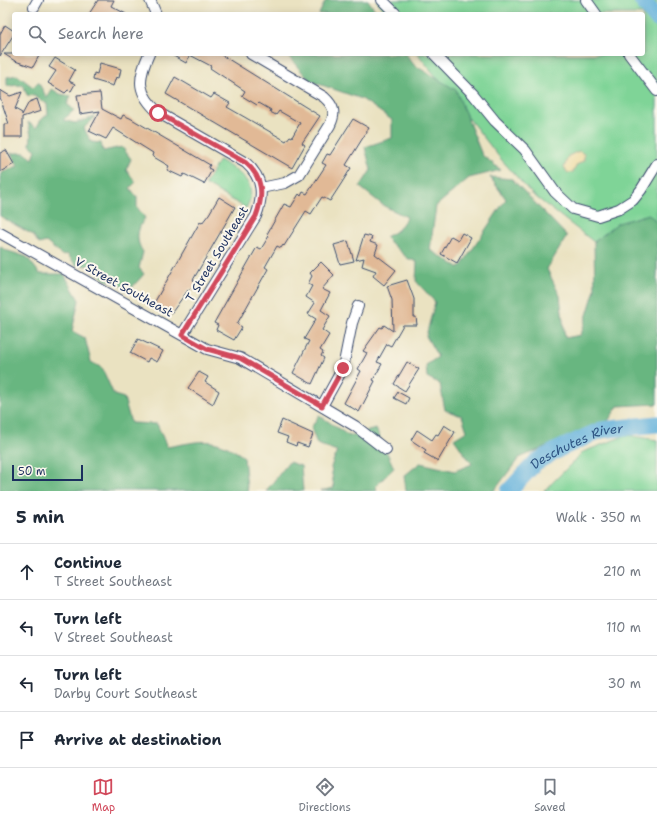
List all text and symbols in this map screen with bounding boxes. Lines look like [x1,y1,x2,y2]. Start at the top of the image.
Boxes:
search box [12,12,645,56]
icon: search [26,23,48,45]
text: Search here [58,24,144,44]
route start [149,104,167,122]
street label: T Street Southeast [182,203,252,305]
street label: V Street Southeast [72,253,176,321]
route end [334,359,352,377]
water label: Deschutes River [526,419,625,472]
scale bar [12,463,83,482]
text: 50 m [18,464,46,479]
text: 5 min [16,506,64,528]
text: Walk · 350 m [556,509,641,526]
text: Continue [54,553,122,573]
icon: ahead [16,561,38,583]
text: 210 m [603,563,641,580]
text: T Street Southeast [54,573,172,590]
text: Turn left [54,609,122,629]
icon: left [16,617,38,639]
text: 110 m [606,619,641,636]
text: V Street Southeast [54,629,173,646]
text: Turn left [54,665,122,685]
icon: left [16,673,38,695]
text: 30 m [607,675,641,692]
text: Darby Court Southeast [54,685,197,702]
icon: arrive [16,729,38,751]
text: Arrive at destination [54,730,222,750]
tab: Map [92,776,115,815]
tab: Directions [298,776,351,815]
tab: Saved [534,776,565,815]

